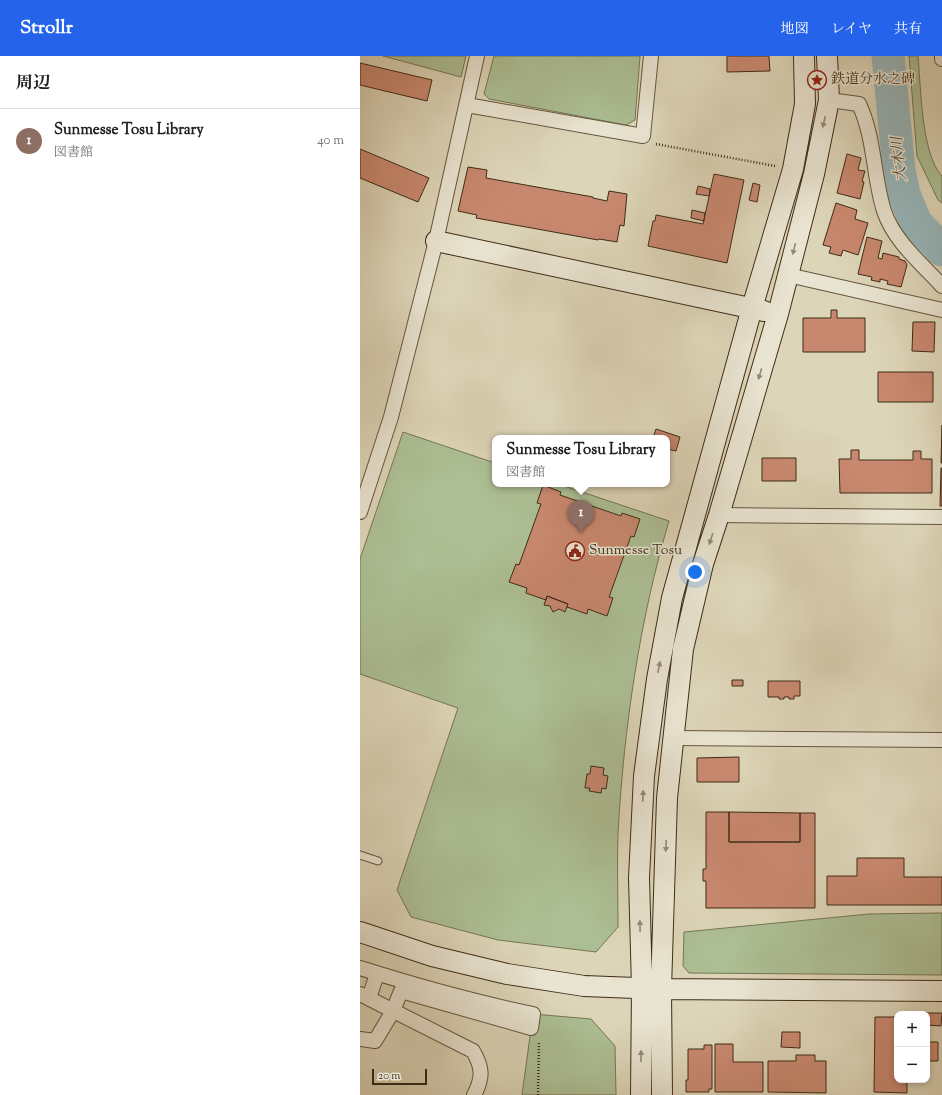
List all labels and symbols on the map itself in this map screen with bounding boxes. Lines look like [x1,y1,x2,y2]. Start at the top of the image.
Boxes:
place icon: 鉄道分水之碑 [806,69,828,91]
place label: 鉄道分水之碑 [831,70,915,90]
one-way arrow [821,116,827,129]
water label: 大木川 [887,134,913,182]
one-way arrow [791,243,797,255]
one-way arrow [757,368,763,380]
pin: 1 [568,500,594,533]
one-way arrow [708,533,714,545]
public building icon: Sunmesse Tosu [564,540,586,562]
place label: Sunmesse Tosu [589,541,682,561]
your location [685,562,705,582]
one-way arrow [656,661,662,673]
one-way arrow [640,789,646,802]
one-way arrow [662,840,669,852]
one-way arrow [637,919,643,932]
one-way arrow [638,1050,645,1062]
scale bar [372,1067,427,1086]

